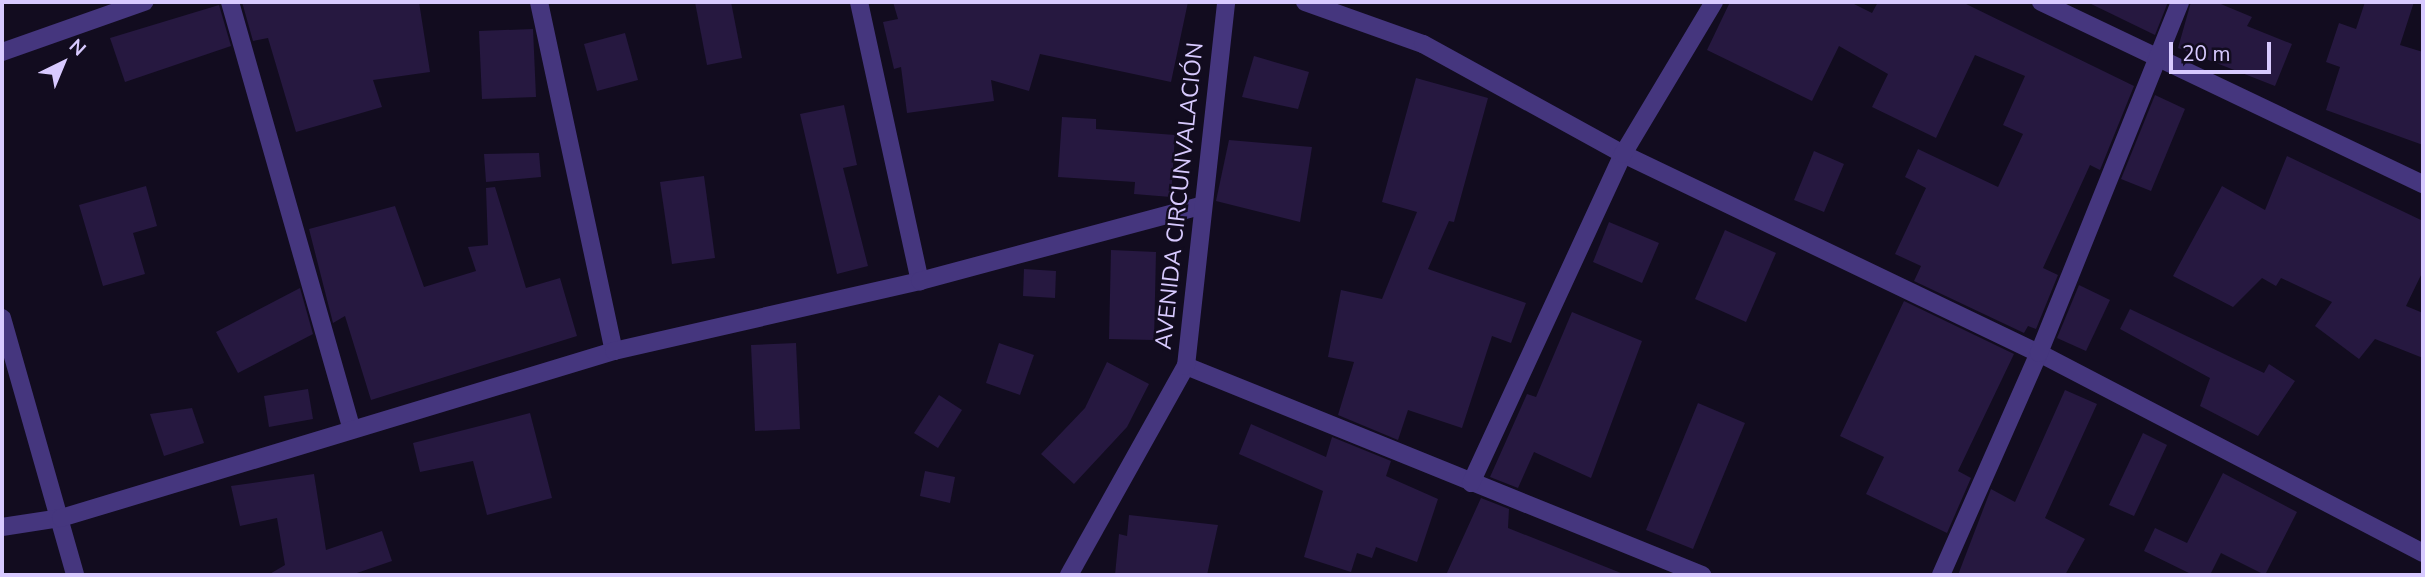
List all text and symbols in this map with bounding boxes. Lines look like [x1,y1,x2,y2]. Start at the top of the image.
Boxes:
north arrow [28,28,98,98]
scale bar [2173,28,2274,72]
text: N [63,33,91,62]
text: 20 m [2182,40,2231,68]
street label: AVENIDA CIRCUNVALACIÓN [1150,41,1210,351]

